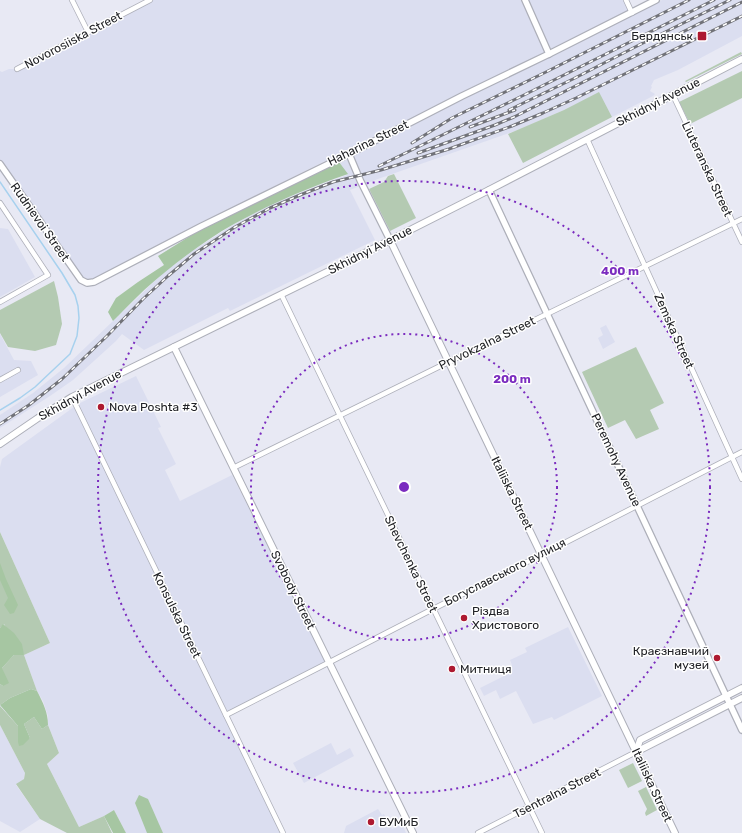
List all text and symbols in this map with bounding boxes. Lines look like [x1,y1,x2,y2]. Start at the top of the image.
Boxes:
street label: Novorosiiska Street [22,8,124,72]
place label: Бердянськ [631,29,694,43]
marker: Бердянськ [696,30,708,42]
street label: Skhidnyi Avenue [614,75,703,129]
street label: Haharina Street [325,117,411,169]
street label: Liuteranska Street [679,119,735,219]
street label: Rudnievoi Street [8,180,73,264]
street label: Skhidnyi Avenue [326,223,415,277]
text: 400 m [601,264,639,278]
street label: Zemska Street [651,291,697,371]
street label: Pryvokzalna Street [436,313,538,372]
street label: Skhidnyi Avenue [36,366,124,423]
text: 200 m [493,372,531,386]
place label: Nova Poshta #3 [109,400,198,414]
marker: Nova Poshta #3 [96,402,106,412]
street label: Peremohy Avenue [588,411,644,509]
street label: Italiiska Street [488,454,536,532]
centre of rings [397,480,411,494]
street label: Shevchenka Street [381,513,441,615]
street label: Богуславського вулиця [442,535,568,609]
street label: Svobody Street [268,548,318,632]
street label: Konsulska Street [150,570,204,660]
place label: Різдва Христового [472,604,539,632]
marker: Різдва Христового [459,613,469,623]
place label: Краєзнавчий музей [633,644,709,672]
marker: Краєзнавчий музей [712,653,722,663]
place label: Митниця [460,662,512,676]
marker: Митниця [447,664,457,674]
street label: Italiiska Street [629,746,675,824]
street label: Tsentralna Street [511,765,603,821]
place label: БУМиБ [379,815,419,829]
marker: БУМиБ [366,817,376,827]

